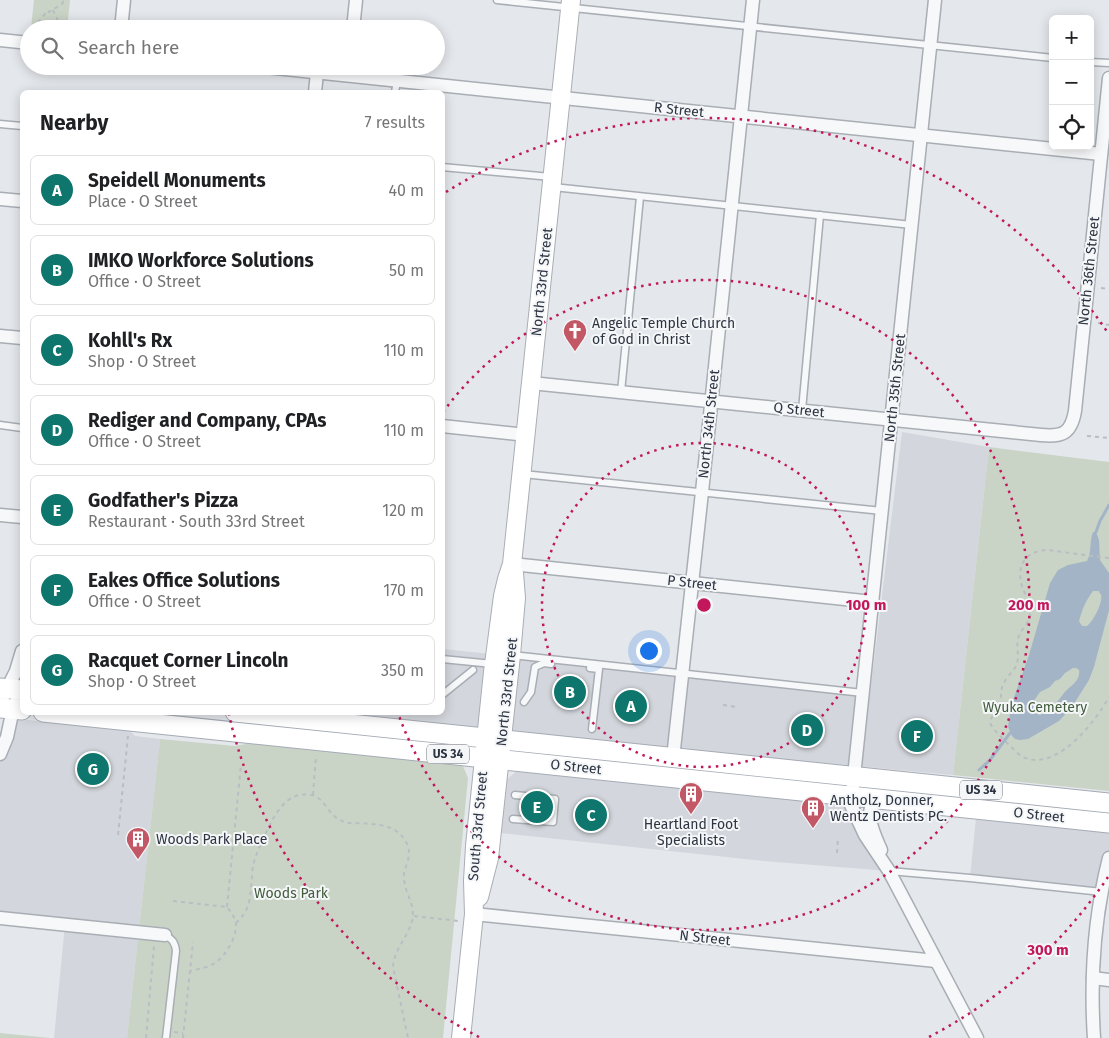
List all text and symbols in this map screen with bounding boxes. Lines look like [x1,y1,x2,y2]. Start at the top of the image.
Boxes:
map controls [1049,15,1094,150]
button: + [1049,15,1094,60]
search box [20,20,445,75]
icon: search [38,34,66,62]
text: Search here [78,36,179,59]
button: − [1049,60,1094,105]
street label: R Street [653,99,706,121]
button: locate [1049,105,1094,150]
text: Nearby [40,110,108,136]
text: 7 results [365,113,425,132]
text: Speidell Monuments [88,169,266,192]
text: A [52,181,62,200]
text: 40 m [389,181,424,200]
text: Place · O Street [88,192,198,211]
street label: North 36th Street [1075,215,1103,326]
street label: North 33rd Street [528,226,556,337]
text: IMKO Workforce Solutions [88,249,314,272]
text: B [52,261,62,280]
text: 50 m [389,261,424,280]
text: Office · O Street [88,272,201,291]
place label: Angelic Temple Church of God in Christ [592,315,735,348]
church icon: Angelic Temple Church of God in Christ [562,318,588,352]
text: Kohll's Rx [88,329,172,352]
street label: North 35th Street [881,332,909,443]
text: C [52,341,62,360]
text: 110 m [383,341,424,360]
text: Shop · O Street [88,352,196,371]
street label: North 34th Street [695,368,723,479]
street label: Q Street [773,399,826,421]
text: Rediger and Company, CPAs [88,409,326,432]
text: D [52,421,62,440]
text: 110 m [383,421,424,440]
text: Office · O Street [88,432,201,451]
text: Godfather's Pizza [88,489,238,512]
text: E [53,501,61,520]
text: 120 m [382,501,424,520]
text: Restaurant · South 33rd Street [88,512,305,531]
text: Eakes Office Solutions [88,569,280,592]
street label: P Street [666,572,719,594]
text: F [53,581,61,600]
text: 170 m [383,581,424,600]
text: Office · O Street [88,592,201,611]
centre of rings [695,596,713,614]
text: 100 m [846,596,886,614]
text: 200 m [1008,596,1050,614]
street label: North 33rd Street [493,636,521,747]
your location [636,638,662,664]
text: Racquet Corner Lincoln [88,649,289,672]
text: G [52,661,62,680]
text: 350 m [381,661,424,680]
text: Shop · O Street [88,672,196,691]
pin: B [554,673,586,711]
pin: A [615,687,647,725]
park label: Wyuka Cemetery [983,699,1087,716]
pin: D [791,711,823,749]
pin: F [901,717,933,755]
road number: US 34 [427,744,469,764]
pin: G [77,750,109,788]
street label: O Street [550,756,603,778]
street label: South 33rd Street [465,770,491,882]
road number: US 34 [960,780,1002,800]
building icon: Heartland Foot Specialists [678,781,704,815]
pin: E [521,788,553,826]
place label: Antholz, Donner, Wentz Dentists PC. [830,792,947,825]
building icon: Antholz, Donner, Wentz Dentists PC. [800,795,826,829]
pin: C [575,796,607,834]
street label: O Street [1013,804,1066,826]
place label: Heartland Foot Specialists [644,816,739,849]
building icon: Woods Park Place [125,826,151,860]
place label: Woods Park Place [156,831,267,848]
park label: Woods Park [254,885,329,902]
street label: N Street [679,927,732,949]
text: 300 m [1026,941,1069,959]

